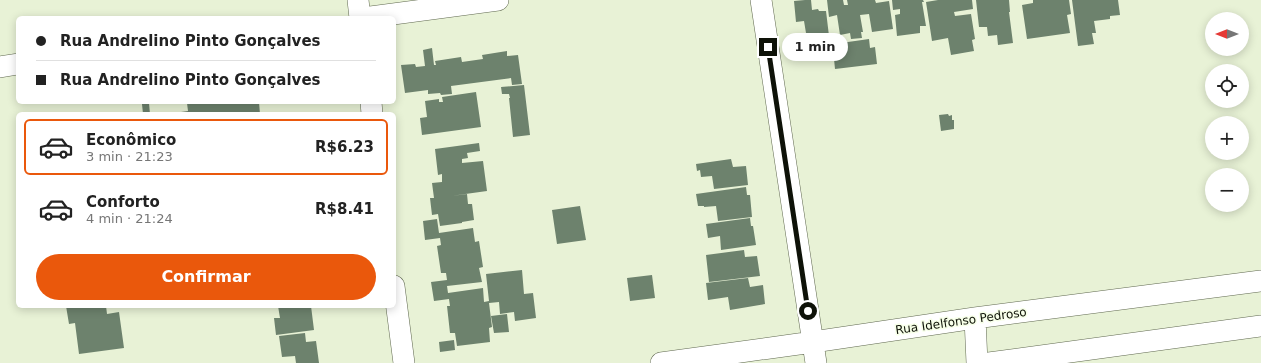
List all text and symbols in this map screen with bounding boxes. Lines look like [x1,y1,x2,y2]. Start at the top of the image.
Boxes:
north arrow [1205,12,1249,56]
map controls [1205,12,1249,212]
text: Rua Andrelino Pinto Gonçalves [60,32,321,50]
callout: 1 min [782,33,848,61]
route end [759,38,777,56]
text: 1 min [795,39,835,54]
button: locate [1205,64,1249,108]
text: Rua Andrelino Pinto Gonçalves [60,71,321,89]
button: + [1205,116,1249,160]
icon: car [38,129,74,165]
text: Econômico [86,131,176,149]
text: R$6.23 [315,138,374,156]
text: 3 min · 21:23 [86,149,173,164]
button: − [1205,168,1249,212]
icon: car [38,191,74,227]
text: Conforto [86,193,160,211]
text: R$8.41 [315,200,374,218]
text: 4 min · 21:24 [86,211,173,226]
button: Confirmar [36,254,376,300]
route start [799,302,817,320]
street label: Rua Idelfonso Pedroso [894,305,1028,337]

